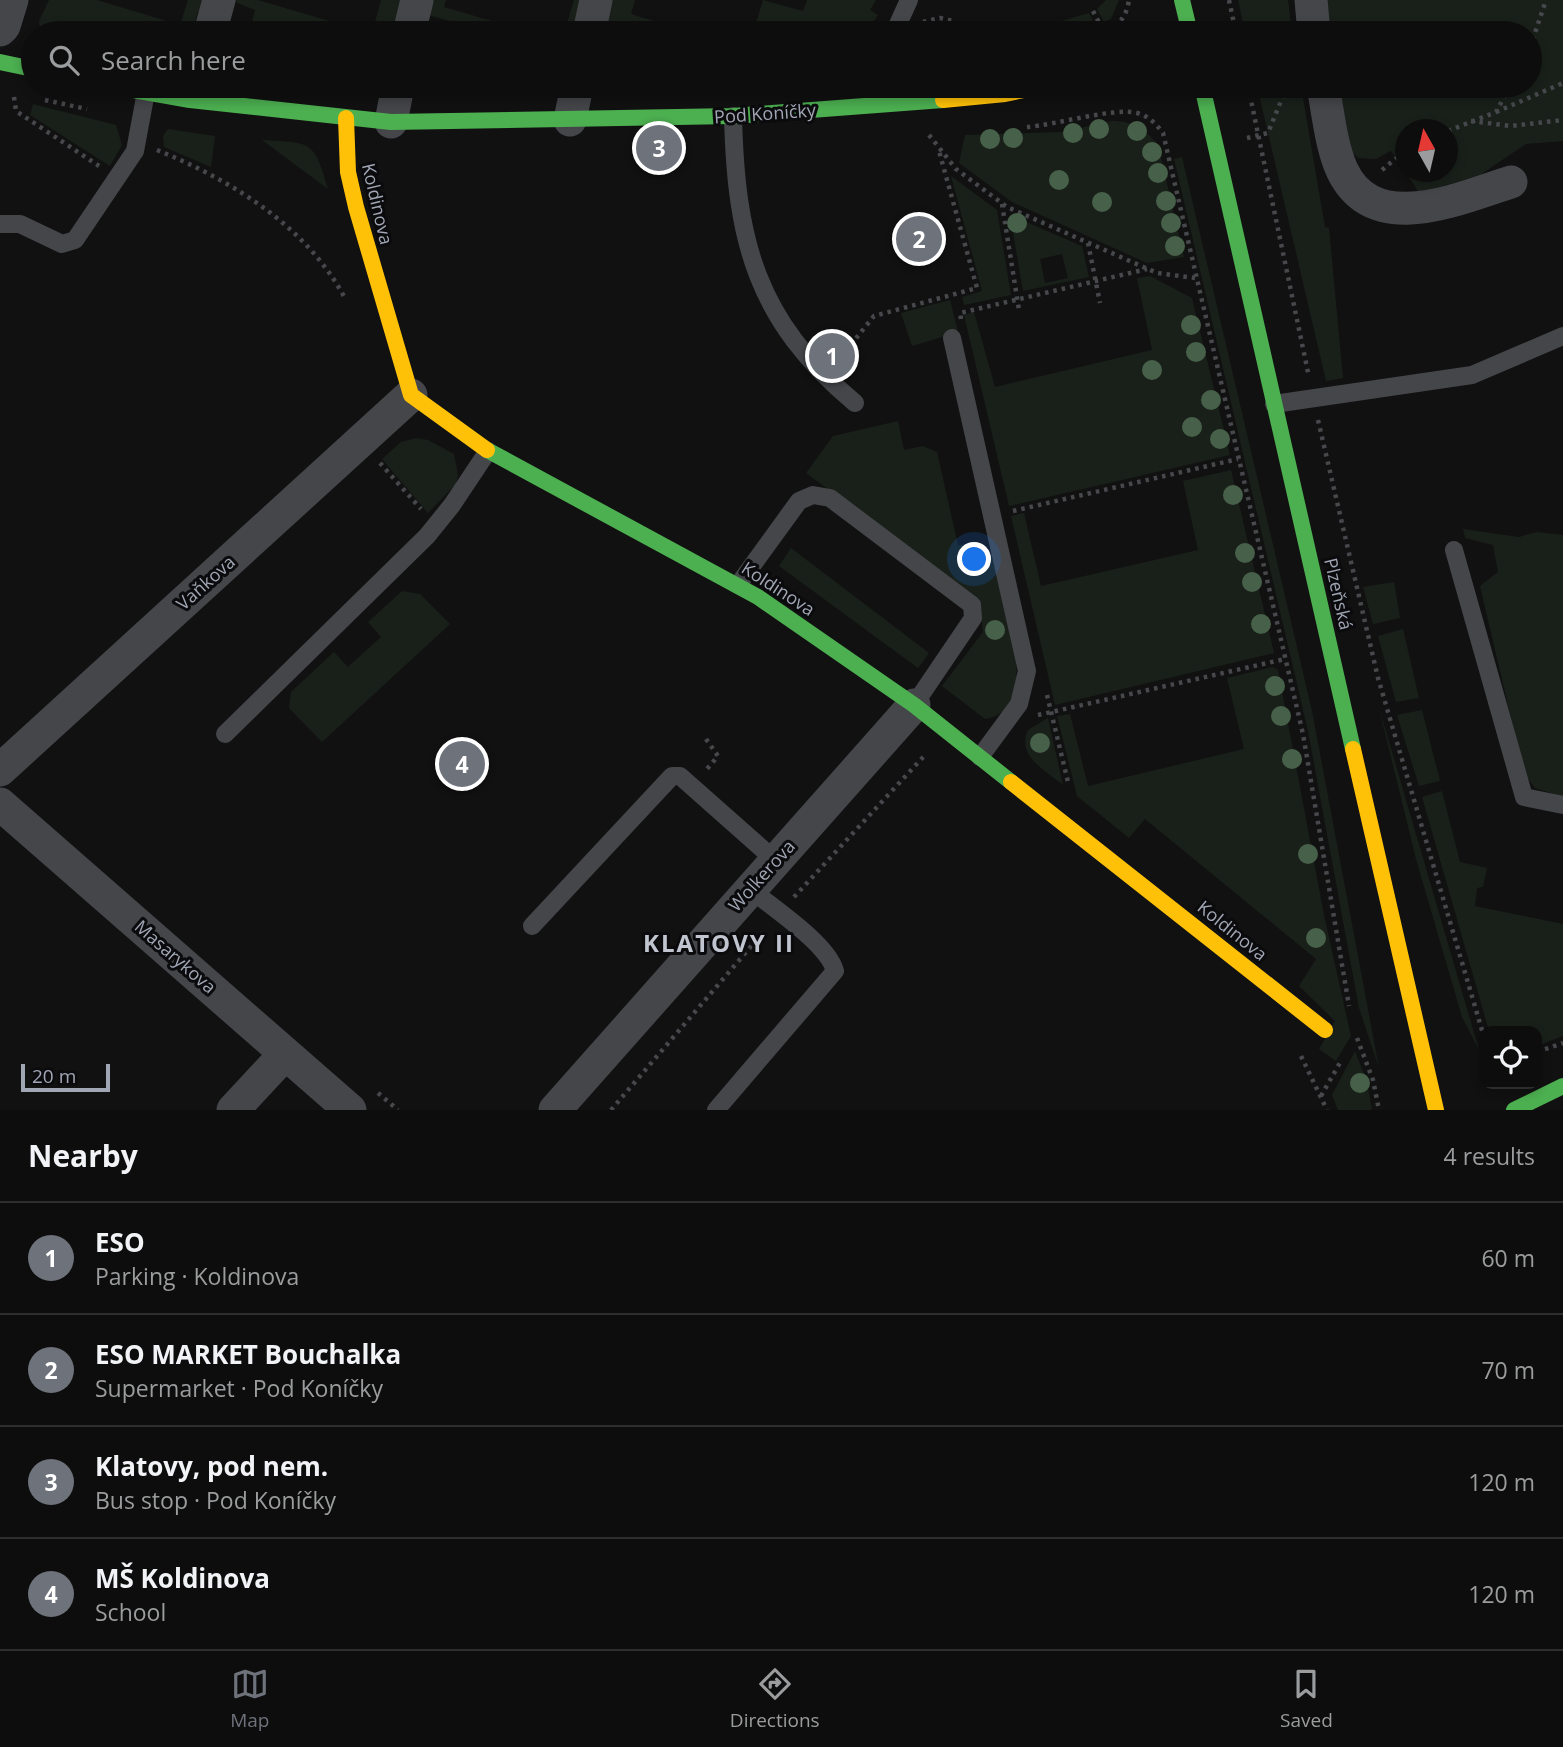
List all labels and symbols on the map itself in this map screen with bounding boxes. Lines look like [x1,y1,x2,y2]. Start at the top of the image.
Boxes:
street label: Pod Koníčky [713,97,818,129]
north arrow [1395,119,1458,182]
pin: 3 [636,122,682,174]
street label: Koldinova [357,161,399,247]
pin: 2 [896,213,942,265]
pin: 1 [809,330,855,382]
your location [957,542,991,576]
street label: Vaňkova [171,550,240,615]
street label: Koldinova [737,556,820,621]
street label: Plzeňská [1319,556,1359,632]
pin: 4 [439,738,485,790]
street label: Wolkerova [723,834,800,916]
street label: Koldinova [1193,895,1272,966]
street label: Masarykova [130,914,221,998]
district label: KLATOVY II [643,926,795,959]
scale bar [21,1061,110,1093]

